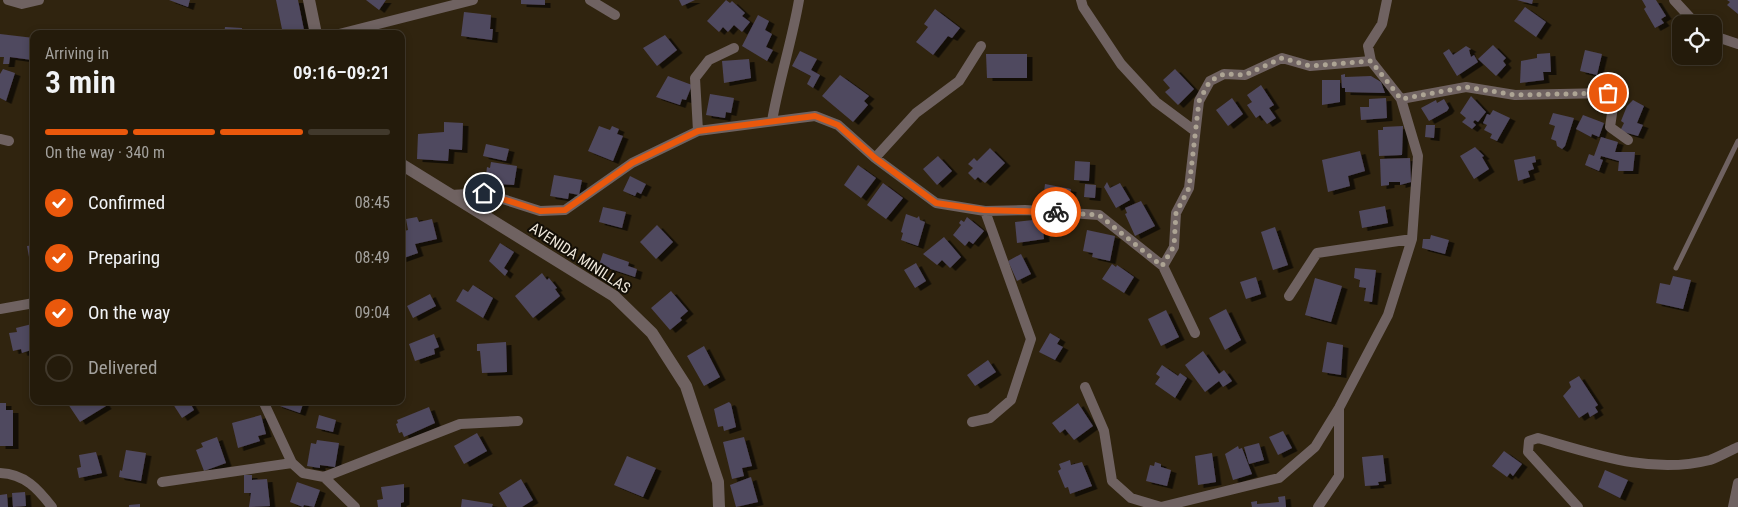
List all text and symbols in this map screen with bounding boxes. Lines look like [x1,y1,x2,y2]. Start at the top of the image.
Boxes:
map controls [1672,15,1722,65]
button: locate [1672,15,1722,65]
text: Arriving in [45,44,109,63]
text: 09:16–09:21 [293,61,390,84]
text: 3 min [45,63,116,101]
pin [1587,72,1629,114]
icon: bag [1594,79,1622,107]
text: On the way · 340 m [45,143,165,162]
pin [463,172,505,214]
icon: home [470,179,498,207]
courier [1031,187,1081,237]
icon: check [45,189,73,217]
text: Confirmed [88,191,165,214]
text: 08:45 [355,193,390,212]
icon: bike [1042,198,1070,226]
street label: AVENIDA MINILLAS [526,219,634,297]
icon: check [45,244,73,272]
text: Preparing [88,246,160,269]
text: 08:49 [355,248,390,267]
icon: check [45,299,73,327]
text: On the way [88,301,170,324]
text: 09:04 [355,303,390,322]
text: Delivered [88,356,157,379]

